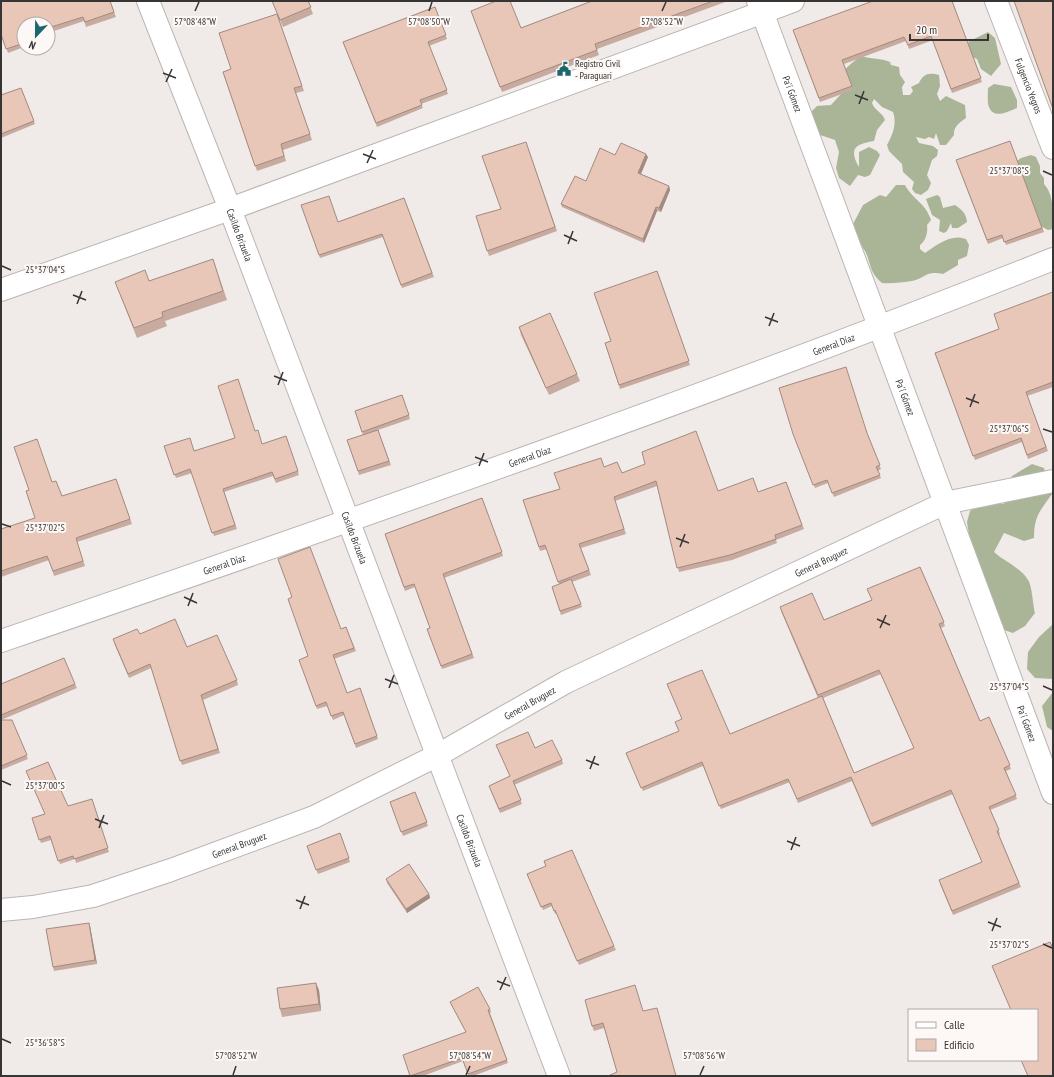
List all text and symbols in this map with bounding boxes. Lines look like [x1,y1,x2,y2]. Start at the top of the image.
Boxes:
text: 57°08'48"W [174,15,216,28]
text: 57°08'50"W [408,15,450,28]
text: 57°08'52"W [641,15,683,28]
north arrow [16,16,56,56]
scale bar [910,16,988,42]
text: 20 m [916,22,937,37]
text: N [27,38,38,53]
street label: Fulgencio Yegros [1012,56,1045,116]
place label: Registro Civil - Paraguari [575,57,621,82]
public building icon: Registro Civil - Paraguari [556,61,572,77]
street label: Pa'í Gómez [779,74,805,114]
text: 25°37'08"S [989,164,1029,177]
street label: Casildo Brizuela [223,207,255,263]
text: 25°37'04"S [25,263,65,276]
street label: General Díaz [811,331,857,358]
street label: Pa'í Gómez [893,378,918,418]
text: 25°37'06"S [989,422,1029,435]
street label: General Díaz [507,443,553,470]
street label: Casildo Brizuela [338,510,370,566]
text: 25°37'02"S [25,521,65,534]
street label: General Bruguez [793,544,850,580]
street label: General Díaz [201,551,247,578]
text: 25°37'04"S [989,680,1029,693]
street label: General Bruguez [502,683,558,723]
street label: Pa'í Gómez [1014,704,1039,744]
text: 25°37'00"S [25,779,65,792]
street label: Casildo Brizuela [453,813,485,869]
street label: General Bruguez [210,829,269,861]
text: 25°37'02"S [989,938,1029,951]
legend [908,1009,1038,1061]
text: Calle [944,1017,965,1032]
text: 25°36'58"S [25,1036,65,1049]
text: Edificio [944,1037,974,1052]
text: 57°08'52"W [215,1049,257,1062]
text: 57°08'54"W [449,1049,491,1062]
text: 57°08'56"W [683,1049,725,1062]

